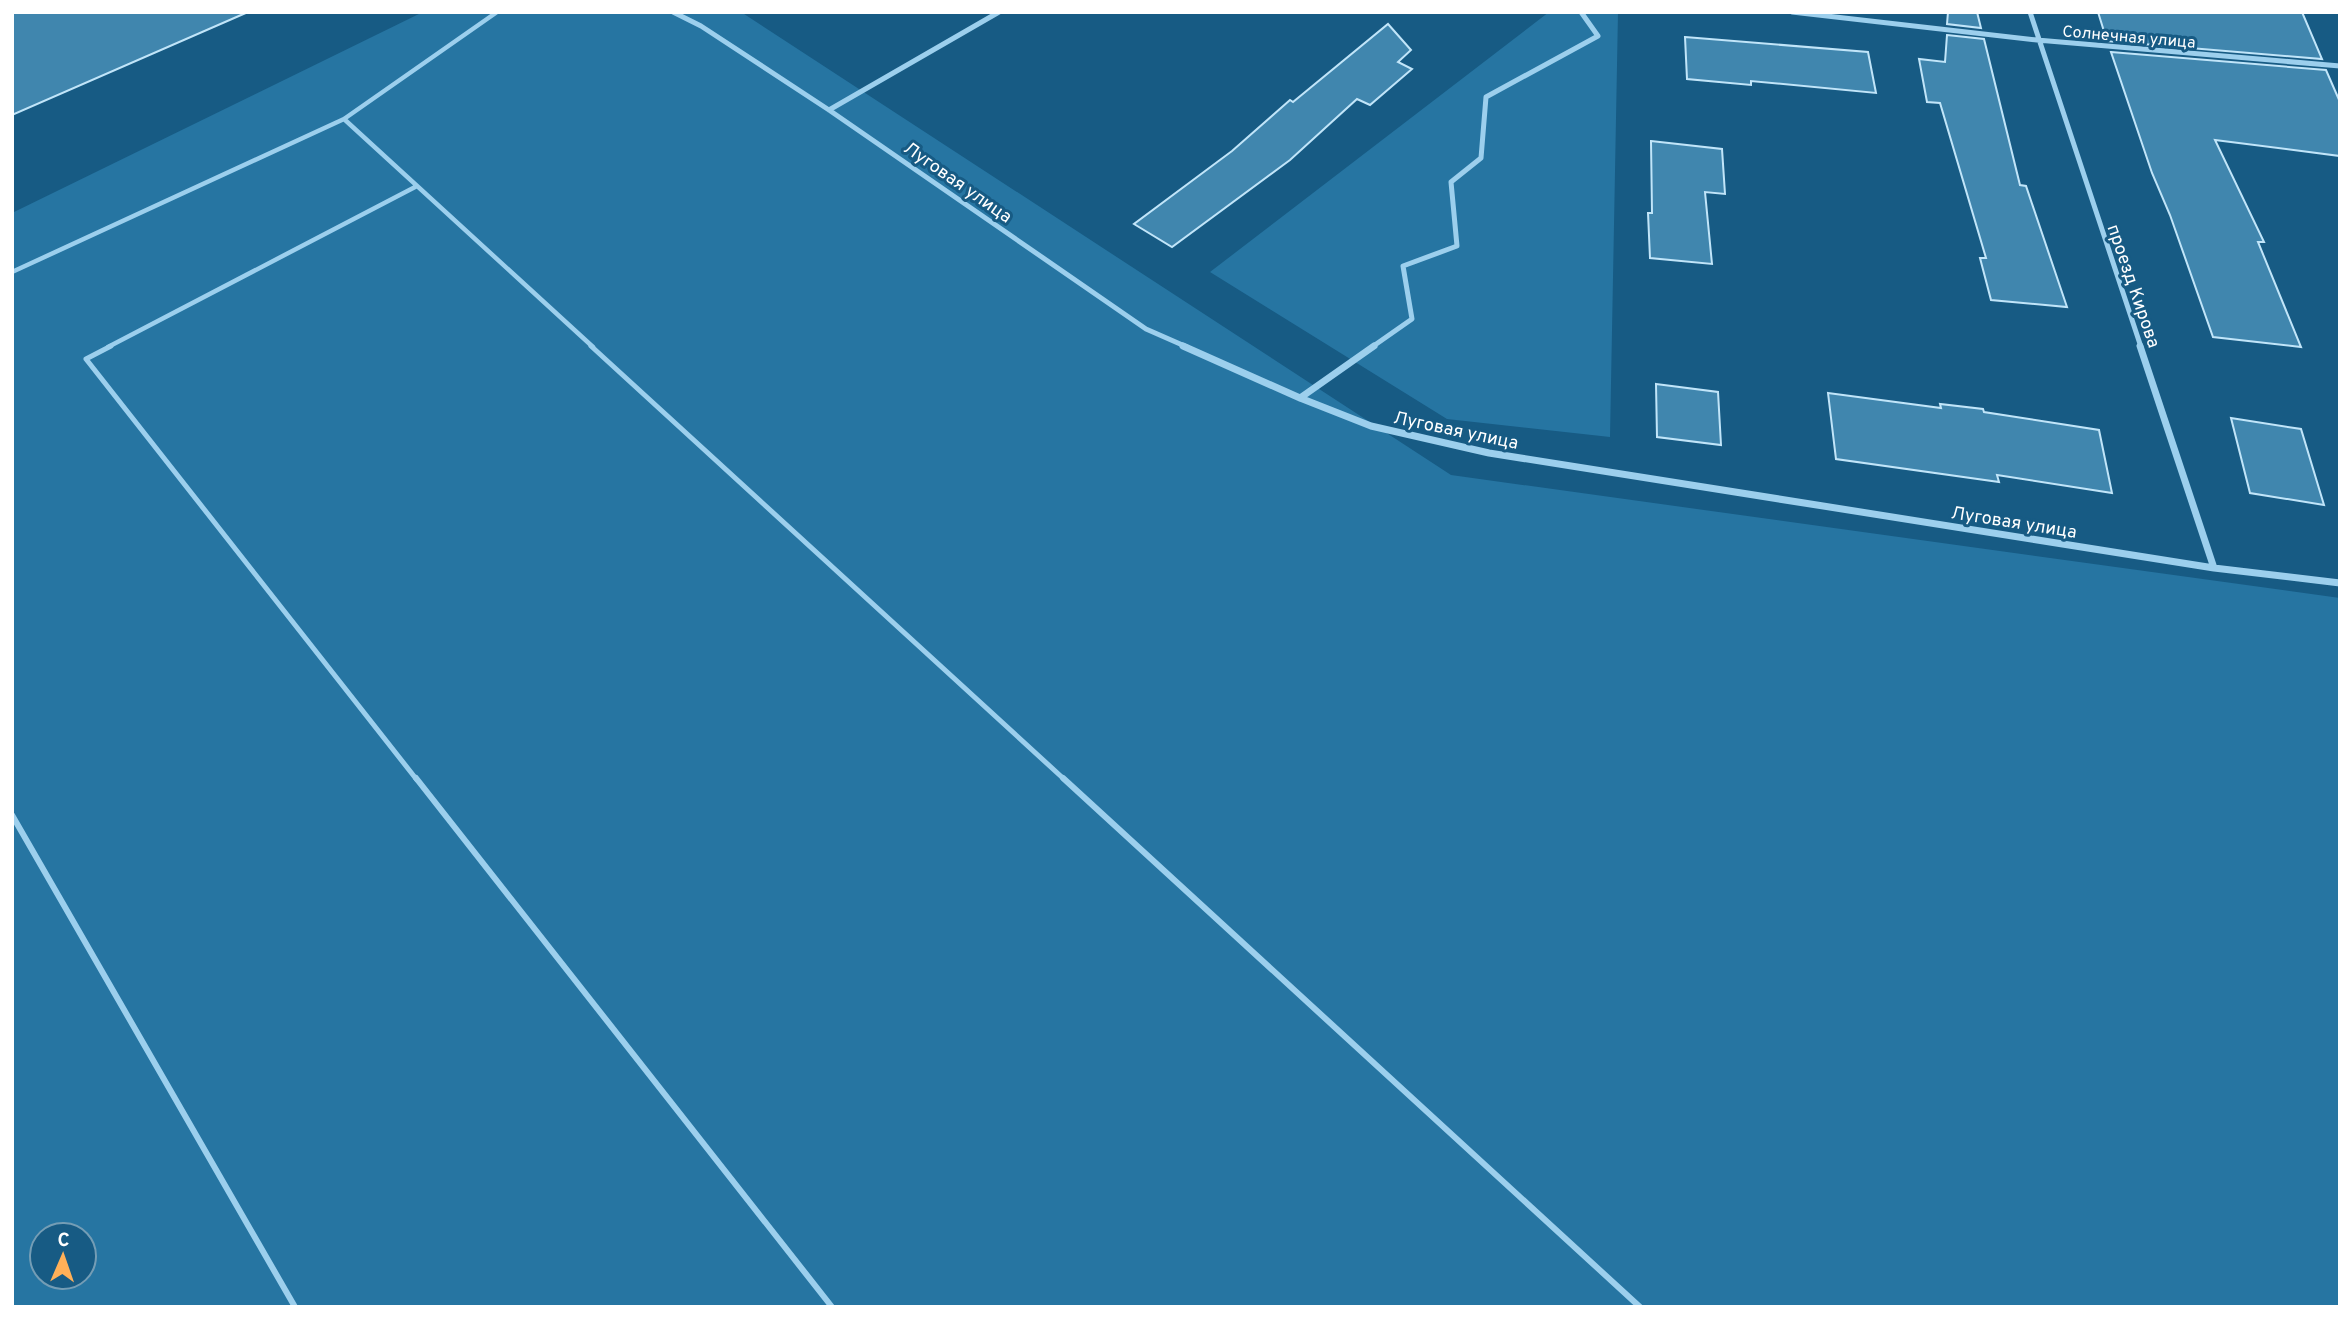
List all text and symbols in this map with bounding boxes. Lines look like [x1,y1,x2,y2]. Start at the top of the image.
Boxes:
street label: Солнечная улица [2061,22,2196,54]
street label: Луговая улица [898,137,1016,229]
street label: проезд Кирова [2101,222,2165,351]
street label: Луговая улица [1391,407,1520,456]
street label: Луговая улица [1949,502,2078,545]
north arrow [28,1221,98,1291]
text: С [57,1229,70,1253]

